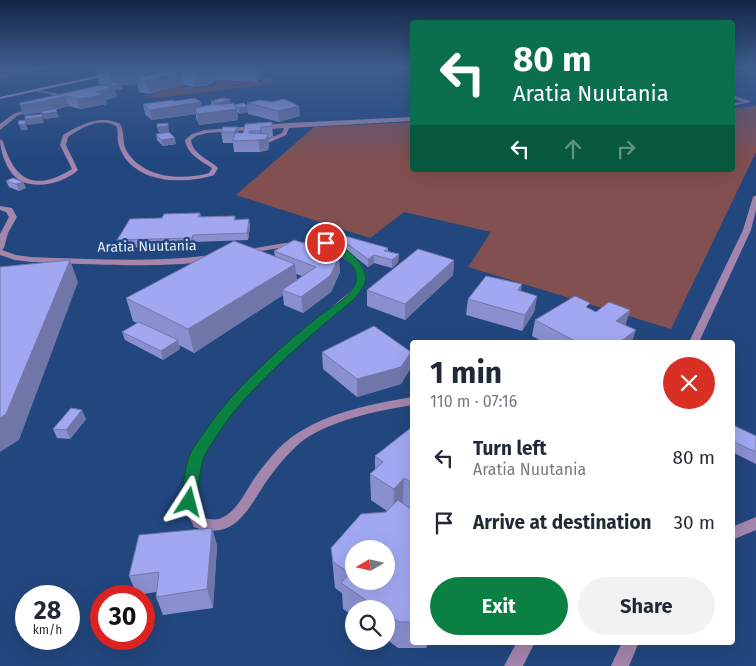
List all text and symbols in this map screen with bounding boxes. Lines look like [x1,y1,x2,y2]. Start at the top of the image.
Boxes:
text: 80 m [513,38,592,80]
icon: left [430,40,495,105]
text: Aratia Nuutania [513,80,669,107]
icon: left [506,135,534,163]
icon: ahead [559,135,587,163]
icon: right [612,135,640,163]
pin [305,222,347,264]
icon: arrive [312,229,340,257]
street label: Aratia Nuutania [97,237,197,256]
text: 1 min [430,355,502,391]
button: close [663,357,715,409]
text: 110 m · 07:16 [430,392,517,411]
text: Turn left [473,437,547,460]
icon: left [430,444,458,472]
text: 80 m [673,446,715,469]
text: Aratia Nuutania [473,460,586,479]
position arrow [162,475,214,527]
icon: arrive [430,509,458,537]
text: Arrive at destination [473,511,652,534]
text: 30 m [674,511,715,534]
north arrow [345,540,395,590]
map controls [345,540,395,650]
button: Exit [430,577,568,635]
button: Share [578,577,715,635]
speed limit sign: 30 [90,585,155,650]
text: 28 [34,596,61,626]
button: search [345,600,395,650]
text: km/h [33,623,62,637]

